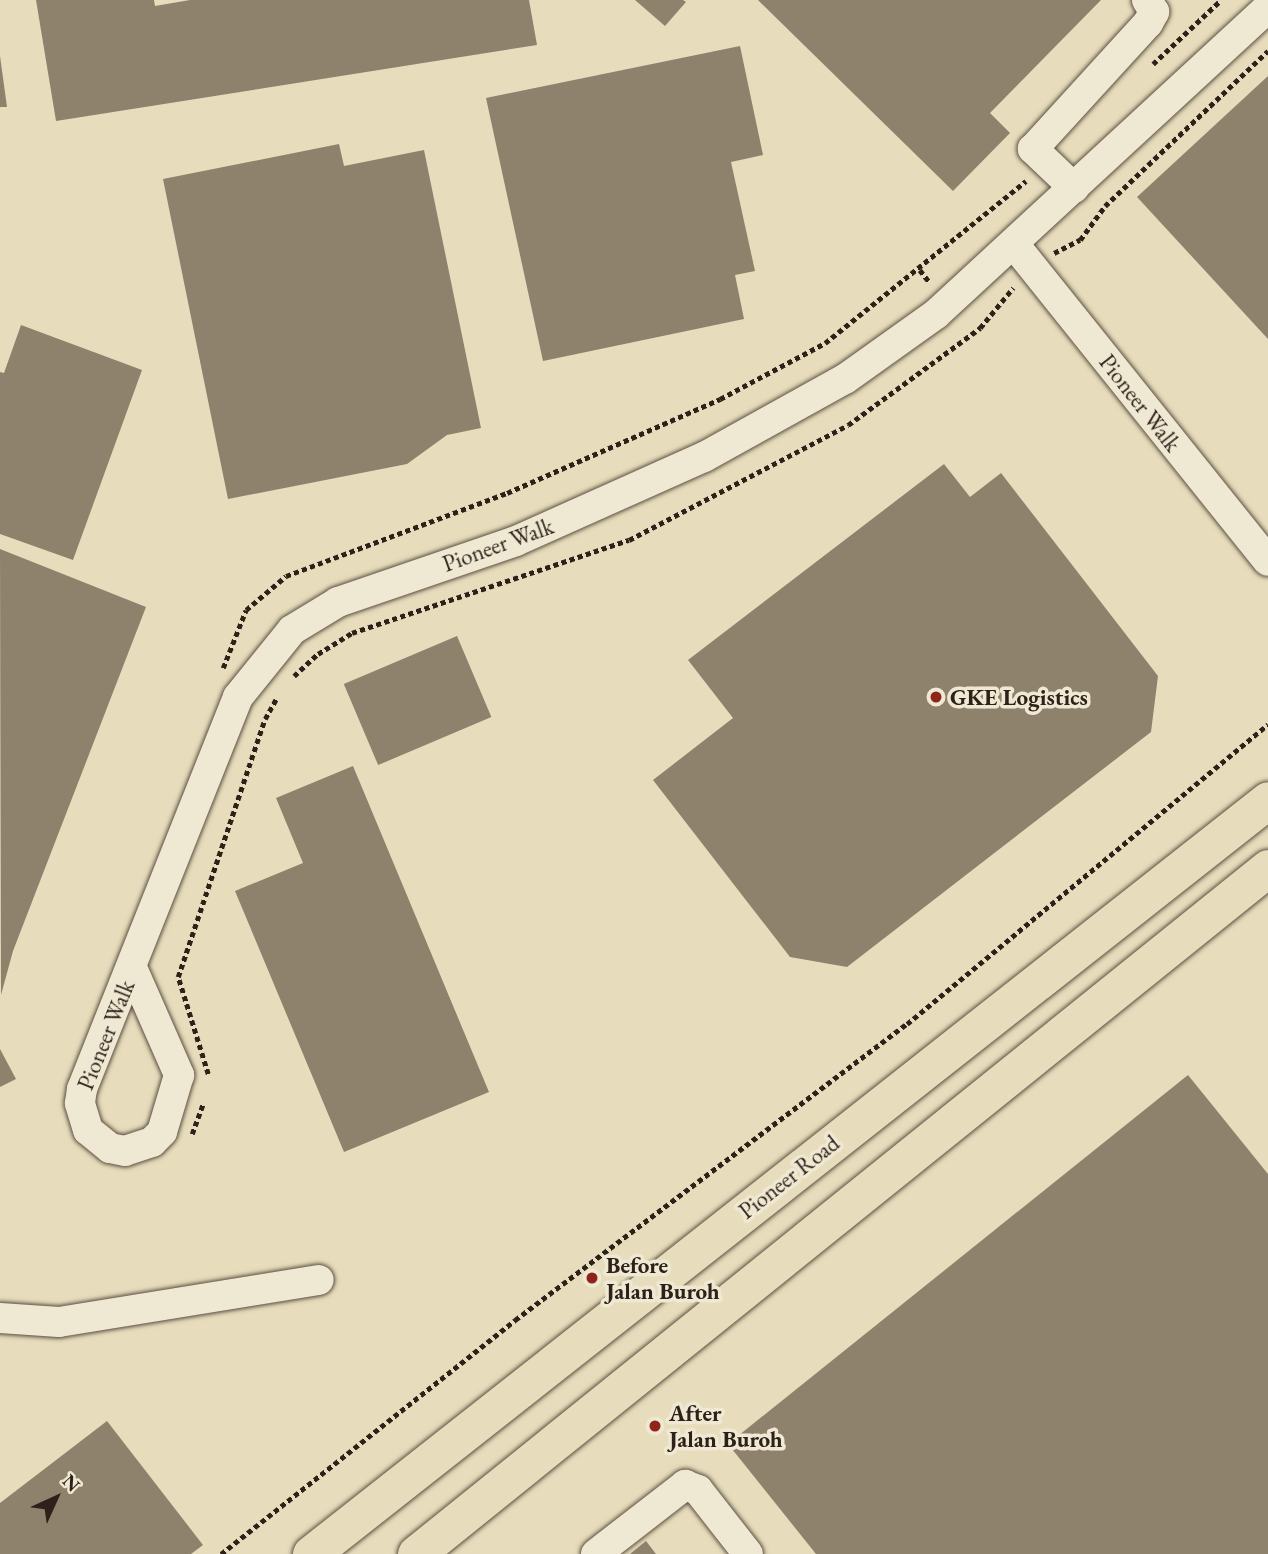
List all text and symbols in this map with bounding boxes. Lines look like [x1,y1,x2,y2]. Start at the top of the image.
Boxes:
street label: Pioneer Walk [1093,349,1187,457]
street label: Pioneer Walk [439,512,557,578]
place label: GKE Logistics [950,683,1088,711]
marker: GKE Logistics [928,689,944,705]
street label: Pioneer Walk [71,976,141,1094]
street label: Pioneer Road [733,1129,845,1225]
place label: Before Jalan Buroh [606,1251,720,1305]
marker: Before Jalan Buroh [584,1270,600,1286]
place label: After Jalan Buroh [669,1399,783,1453]
marker: After Jalan Buroh [647,1418,663,1434]
north arrow [21,1463,91,1533]
text: N [57,1469,85,1497]

